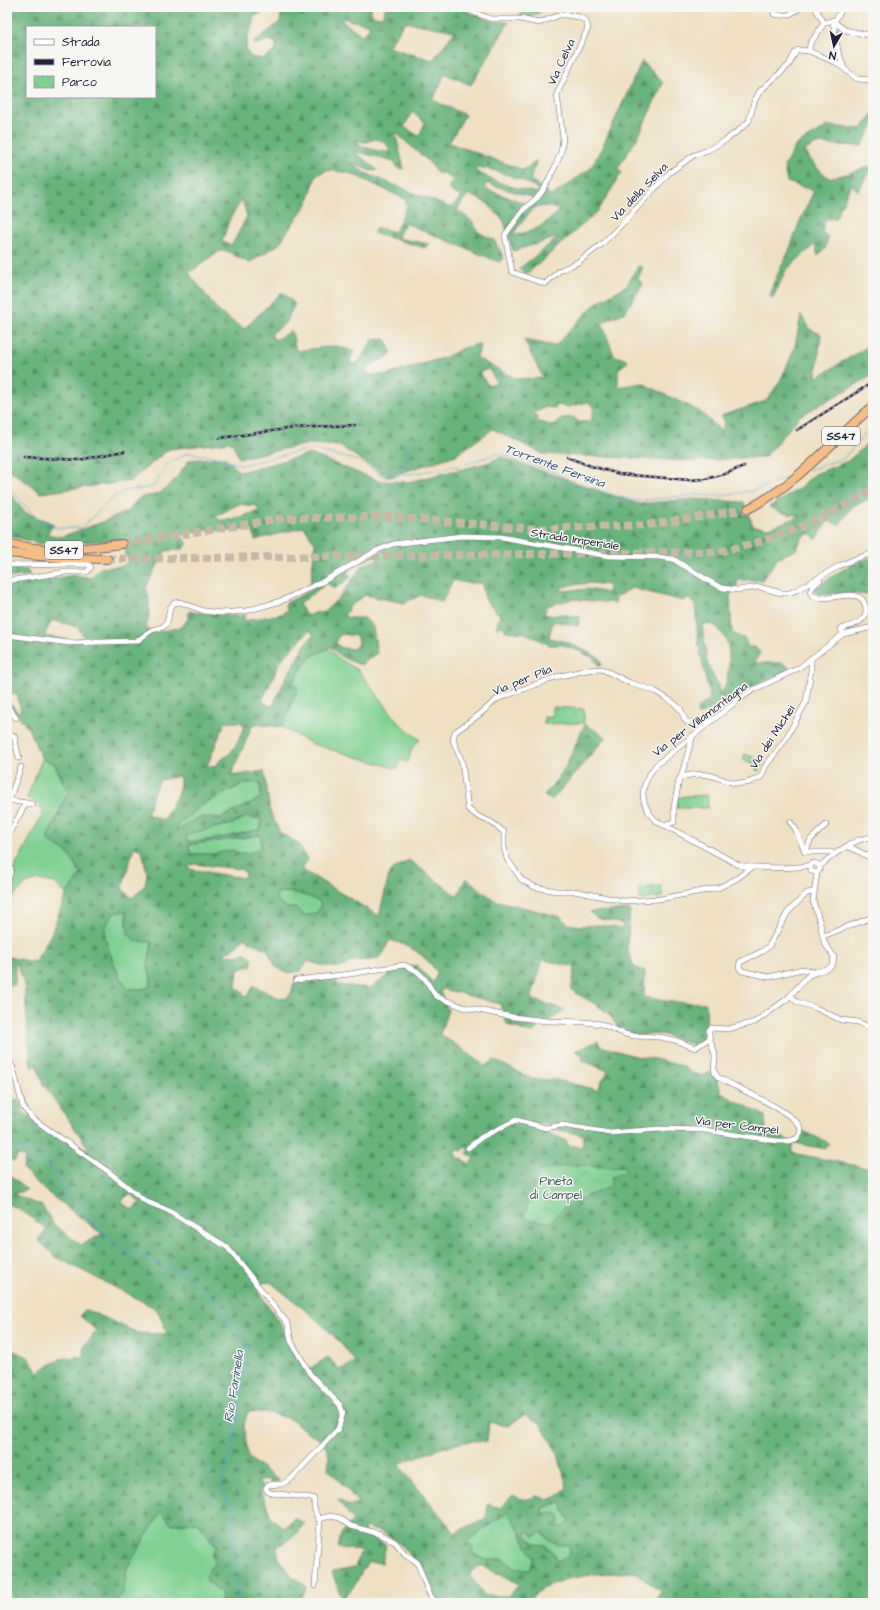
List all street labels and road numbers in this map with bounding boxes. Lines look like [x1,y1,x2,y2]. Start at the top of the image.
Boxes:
street label: Via Celva [543,36,580,88]
street label: Via della Selva [607,159,672,226]
road number: SS47 [822,427,860,445]
street label: Strada Imperiale [529,524,621,555]
road number: SS47 [45,541,83,559]
street label: Via per Pila [490,661,554,700]
street label: Via per Villamontagna [649,678,752,762]
street label: Via dei Michei [745,702,800,773]
street label: Via per Campél [694,1112,780,1139]

